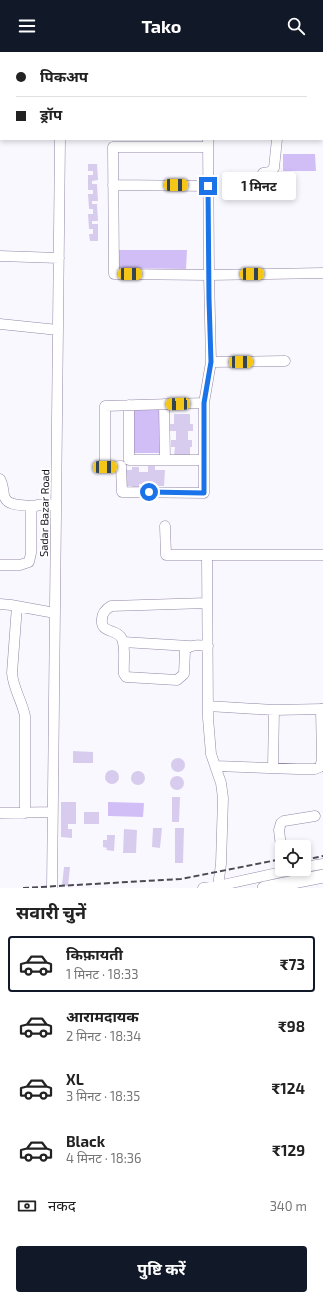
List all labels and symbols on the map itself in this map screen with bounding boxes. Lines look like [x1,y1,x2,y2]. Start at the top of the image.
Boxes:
callout: 1 मिनट [222,172,296,200]
route end [199,177,217,195]
car [164,179,188,191]
car [118,268,142,280]
car [240,268,264,280]
car [229,356,253,368]
car [166,398,190,410]
car [93,461,117,473]
street label: Sadar Bazar Road [37,469,51,557]
route start [140,483,158,501]

